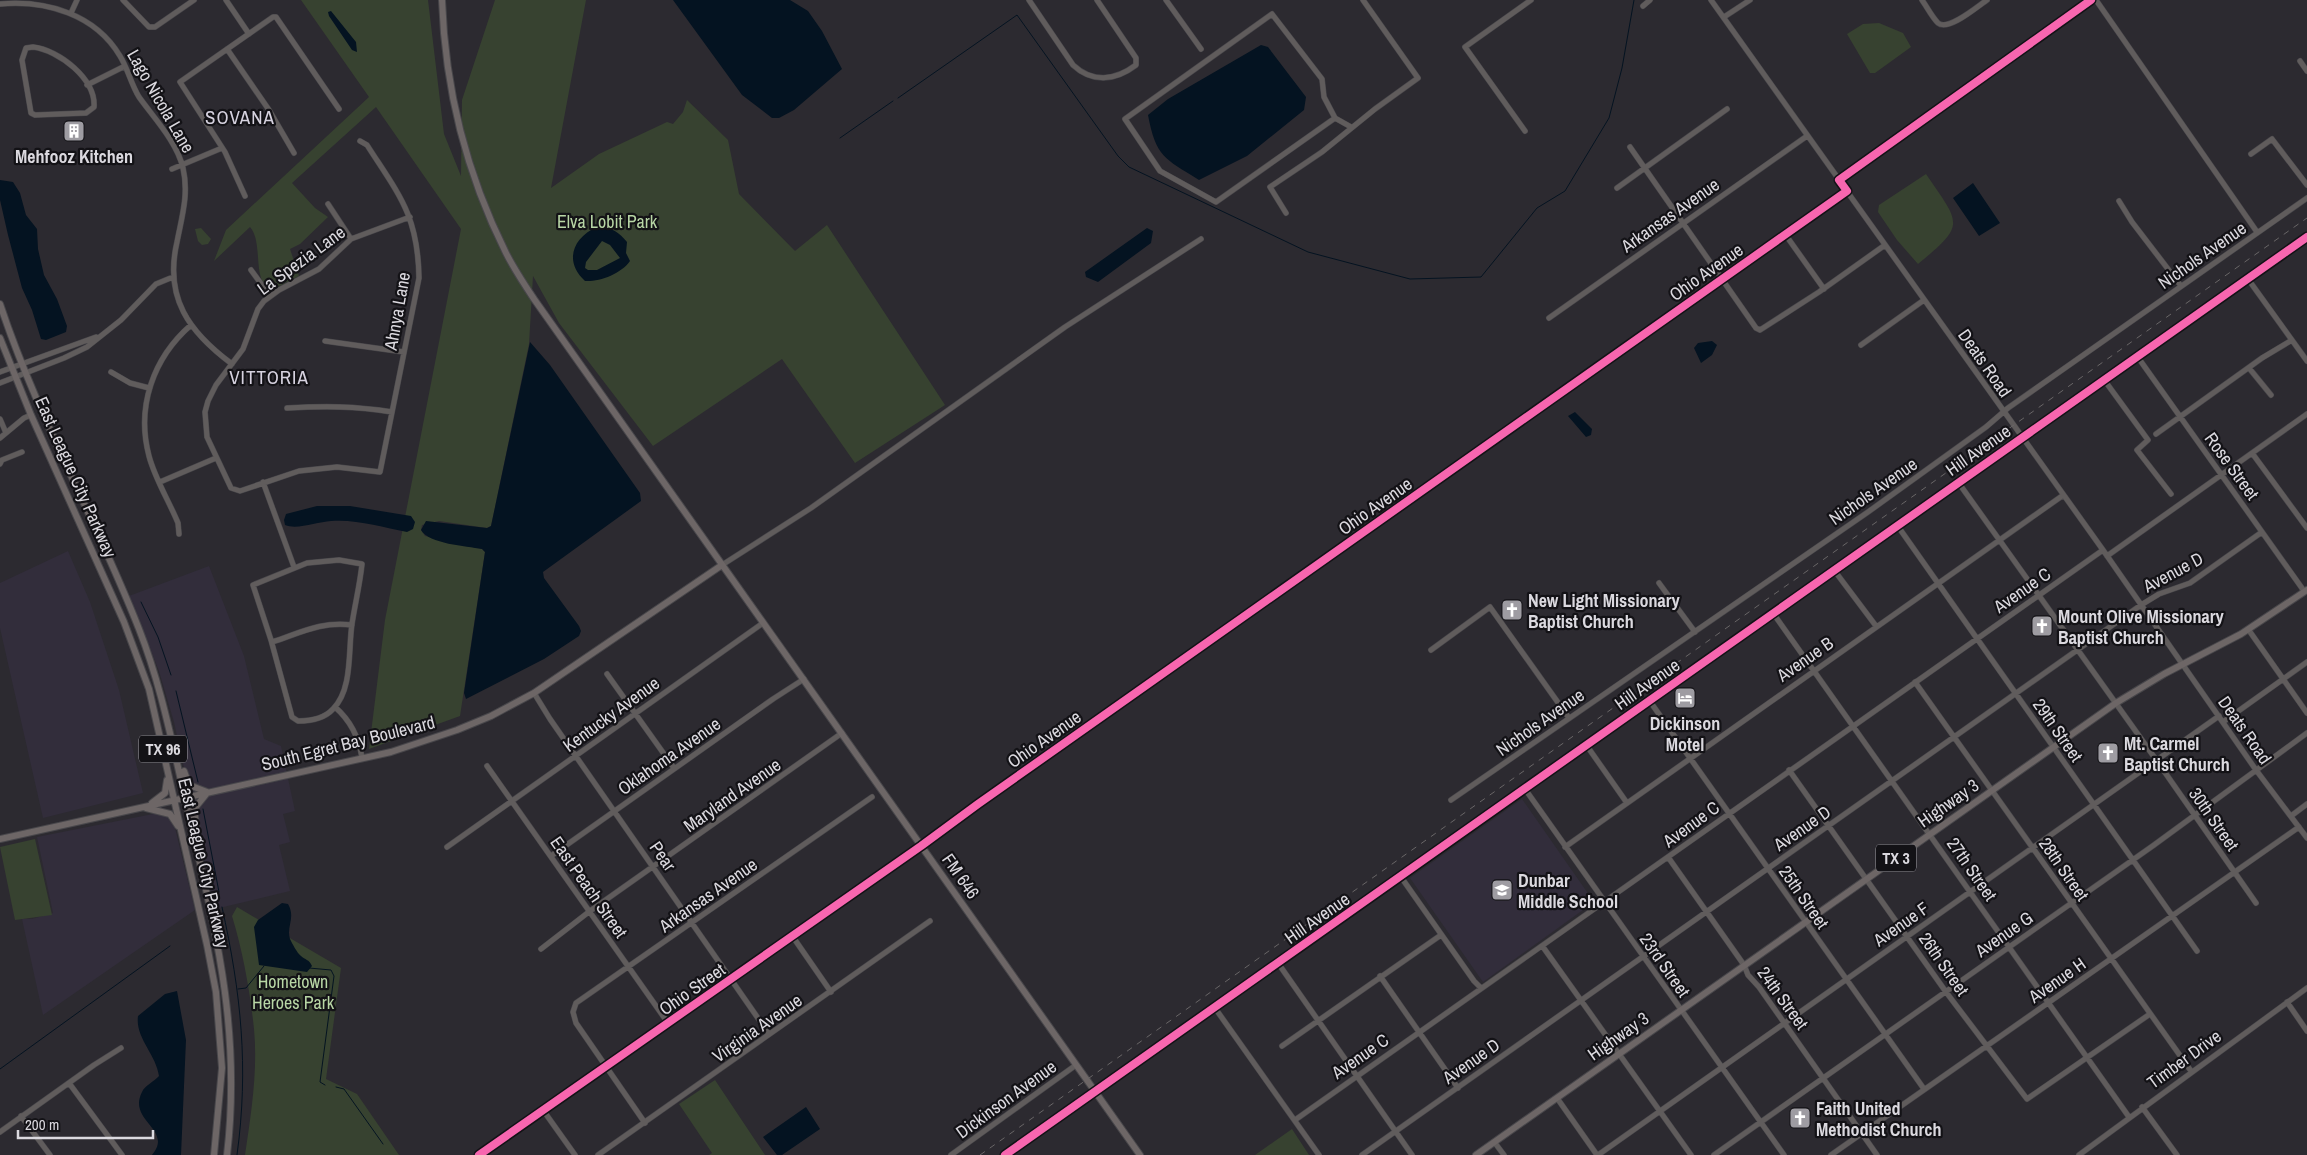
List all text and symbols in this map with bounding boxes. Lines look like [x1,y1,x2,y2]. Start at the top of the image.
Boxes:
street label: Lago Nicola Lane [121,45,201,157]
district label: SOVANA [205,104,275,130]
building icon: Mehfooz Kitchen [62,119,86,143]
place label: Mehfooz Kitchen [15,144,133,169]
street label: Arkansas Avenue [1615,172,1724,259]
park label: Elva Lobit Park [557,209,658,234]
street label: Nichols Avenue [2153,215,2251,295]
street label: La Spezia Lane [252,219,350,301]
street label: Ohio Avenue [1664,237,1748,307]
street label: Ahnya Lane [378,270,416,353]
street label: Deats Road [1952,324,2018,402]
district label: VITTORIA [229,364,309,390]
street label: East League City Parkway [29,392,123,562]
street label: Hill Avenue [1940,418,2016,482]
street label: Rose Street [2199,427,2265,505]
street label: Nichols Avenue [1824,451,1922,531]
street label: Ohio Avenue [1333,471,1417,541]
street label: Avenue D [2138,546,2207,599]
street label: Avenue C [1988,561,2056,619]
place label: New Light Missionary Baptist Church [1528,588,1681,634]
church icon: New Light Missionary Baptist Church [1500,598,1524,622]
place label: Mount Olive Missionary Baptist Church [2058,604,2224,650]
church icon: Mount Olive Missionary Baptist Church [2030,614,2054,638]
street label: Avenue B [1771,630,1838,688]
street label: Hill Avenue [1609,652,1685,716]
street label: Kentucky Avenue [558,670,664,758]
street label: Nichols Avenue [1491,682,1589,762]
hotel icon: Dickinson Motel [1673,686,1697,710]
street label: Deats Road [2212,691,2278,769]
street label: 29th Street [2027,693,2089,767]
street label: Ohio Avenue [1002,704,1086,774]
street label: South Egret Bay Boulevard [259,709,437,777]
street label: Oklahoma Avenue [613,711,725,801]
place label: Dickinson Motel [1650,711,1720,757]
place label: Mt. Carmel Baptist Church [2124,731,2230,777]
road number: TX 96 [139,736,187,762]
church icon: Mt. Carmel Baptist Church [2096,741,2120,765]
street label: Maryland Avenue [678,752,786,838]
street label: Highway 3 [1912,773,1984,833]
street label: East League City Parkway [172,775,236,951]
street label: 30th Street [2183,782,2245,856]
street label: Avenue C [1657,795,1724,854]
street label: Avenue D [1768,799,1836,857]
street label: East Peach Street [545,831,633,943]
street label: 27th Street [1941,832,2003,906]
street label: 28th Street [2033,832,2095,906]
street label: Pear [644,836,682,876]
road number: TX 3 [1876,844,1916,871]
street label: FM 646 [936,848,986,904]
street label: Arkansas Avenue [653,852,762,939]
street label: 25th Street [1773,860,1835,934]
place label: Dunbar Middle School [1518,868,1618,914]
school or university icon: Dunbar Middle School [1490,878,1514,902]
street label: Hill Avenue [1279,886,1355,950]
street label: Avenue F [1867,896,1934,953]
street label: Avenue G [1969,905,2038,964]
street label: 26th Street [1913,927,1975,1001]
street label: 23rd Street [1634,928,1696,1002]
street label: Avenue H [2023,951,2091,1009]
street label: Ohio Street [654,957,730,1021]
street label: 24th Street [1752,961,1814,1035]
park label: Hometown Heroes Park [252,969,335,1015]
street label: Virginia Avenue [707,988,807,1068]
street label: Highway 3 [1582,1006,1654,1066]
street label: Timber Drive [2142,1024,2226,1094]
street label: Avenue C [1326,1027,1394,1085]
street label: Avenue D [1437,1032,1505,1090]
street label: Dickinson Avenue [951,1054,1061,1144]
place label: Faith United Methodist Church [1816,1096,1941,1142]
church icon: Faith United Methodist Church [1788,1106,1812,1130]
scale bar [18,1108,152,1140]
text: 200 m [25,1114,59,1135]

